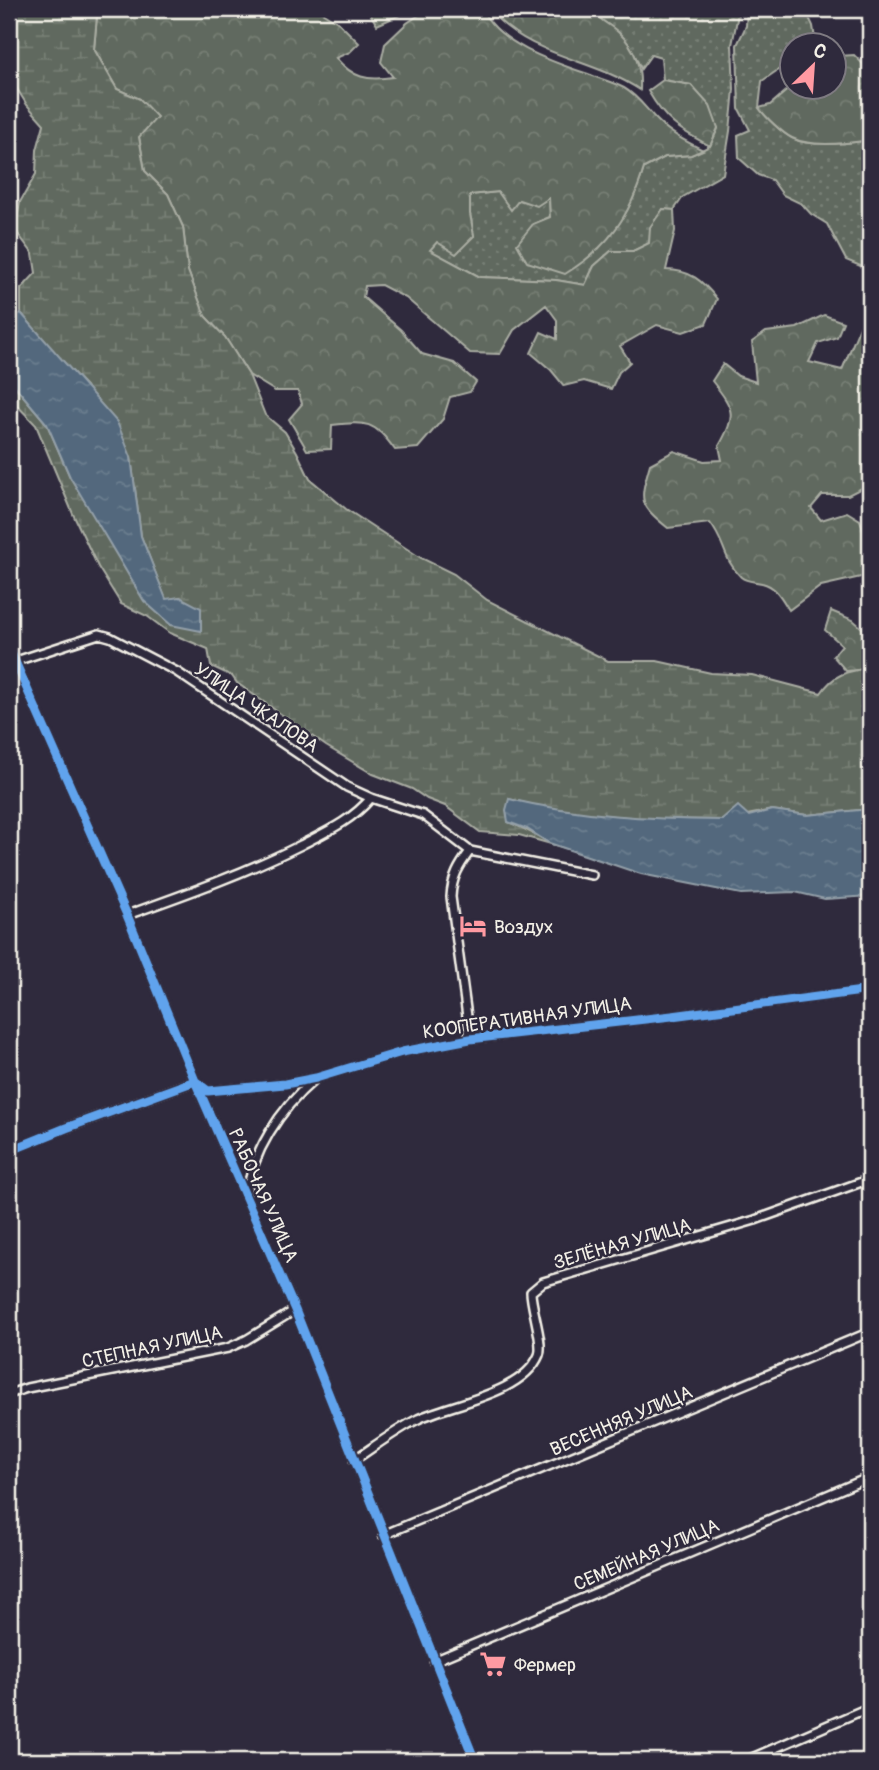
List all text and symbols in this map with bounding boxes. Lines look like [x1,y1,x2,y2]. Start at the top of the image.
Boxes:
north arrow [778,32,848,102]
text: С [809,38,830,65]
street label: УЛИЦА ЧКАЛОВА [189,657,323,758]
hotel icon: Воздух [458,911,488,941]
place label: Воздух [494,915,553,939]
street label: КООПЕРАТИВНАЯ УЛИЦА [421,991,633,1045]
street label: РАБОЧАЯ УЛИЦА [223,1125,303,1266]
street label: ЗЕЛЁНАЯ УЛИЦА [551,1213,694,1275]
street label: СТЕПНАЯ УЛИЦА [80,1320,225,1374]
street label: ВЕСЕННЯЯ УЛИЦА [547,1380,696,1462]
street label: СЕМЕЙНАЯ УЛИЦА [570,1513,723,1596]
supermarket icon: Фермер [478,1649,508,1679]
place label: Фермер [514,1653,576,1677]

